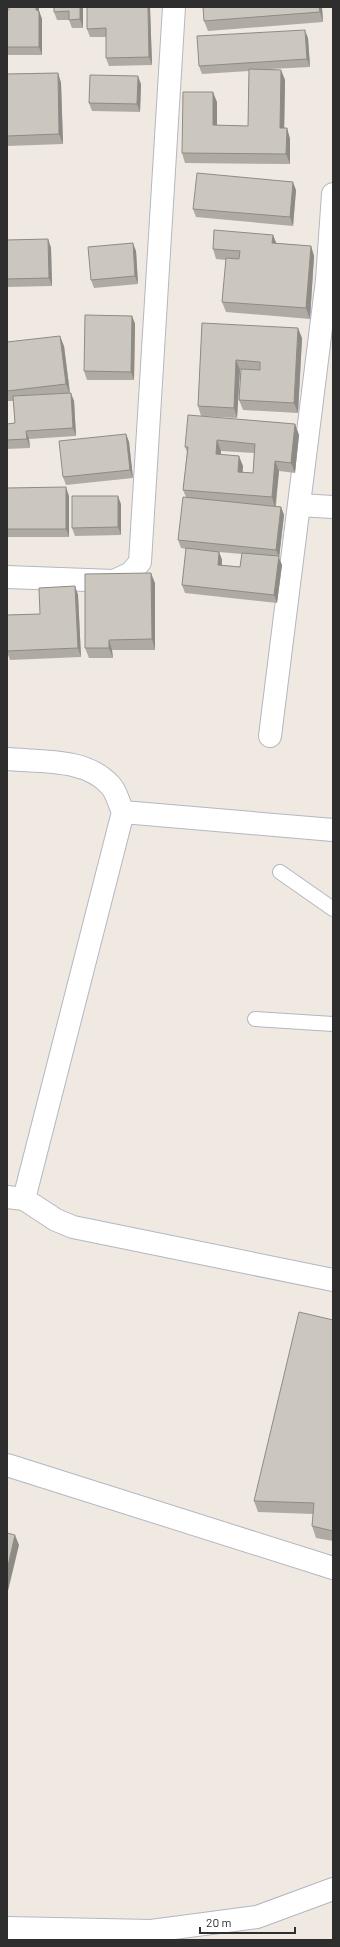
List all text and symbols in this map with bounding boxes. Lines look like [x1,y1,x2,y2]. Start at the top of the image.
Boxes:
scale bar [200,1909,295,1935]
text: 20 m [206,1915,232,1929]

